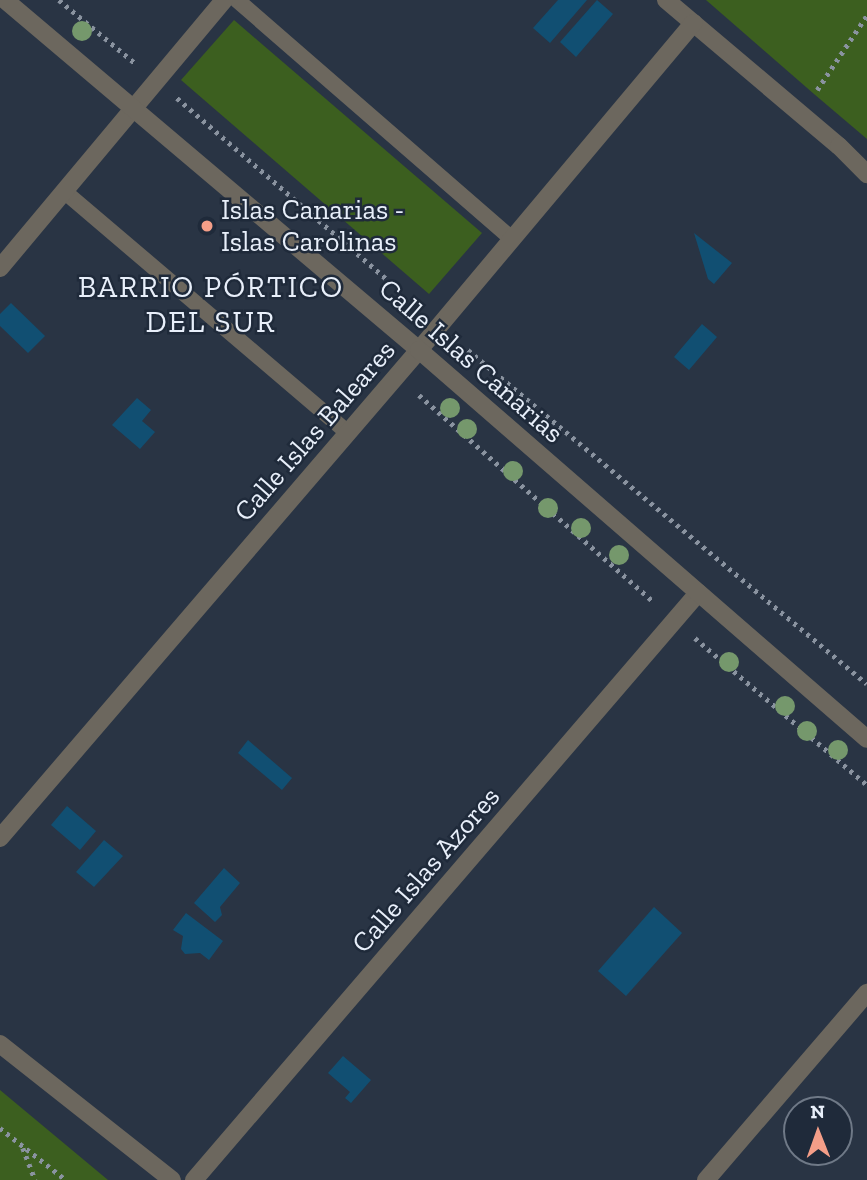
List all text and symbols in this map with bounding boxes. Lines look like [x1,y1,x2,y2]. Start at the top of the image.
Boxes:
place label: Islas Canarias - Islas Carolinas [221,193,404,259]
marker: Islas Canarias - Islas Carolinas [199,218,215,234]
district label: BARRIO PÓRTICO DEL SUR [80,269,342,340]
street label: Calle Islas Canarias [372,272,570,450]
street label: Calle Islas Baleares [227,334,403,528]
street label: Calle Islas Azores [345,780,507,960]
north arrow [783,1096,853,1166]
text: N [810,1100,825,1123]

